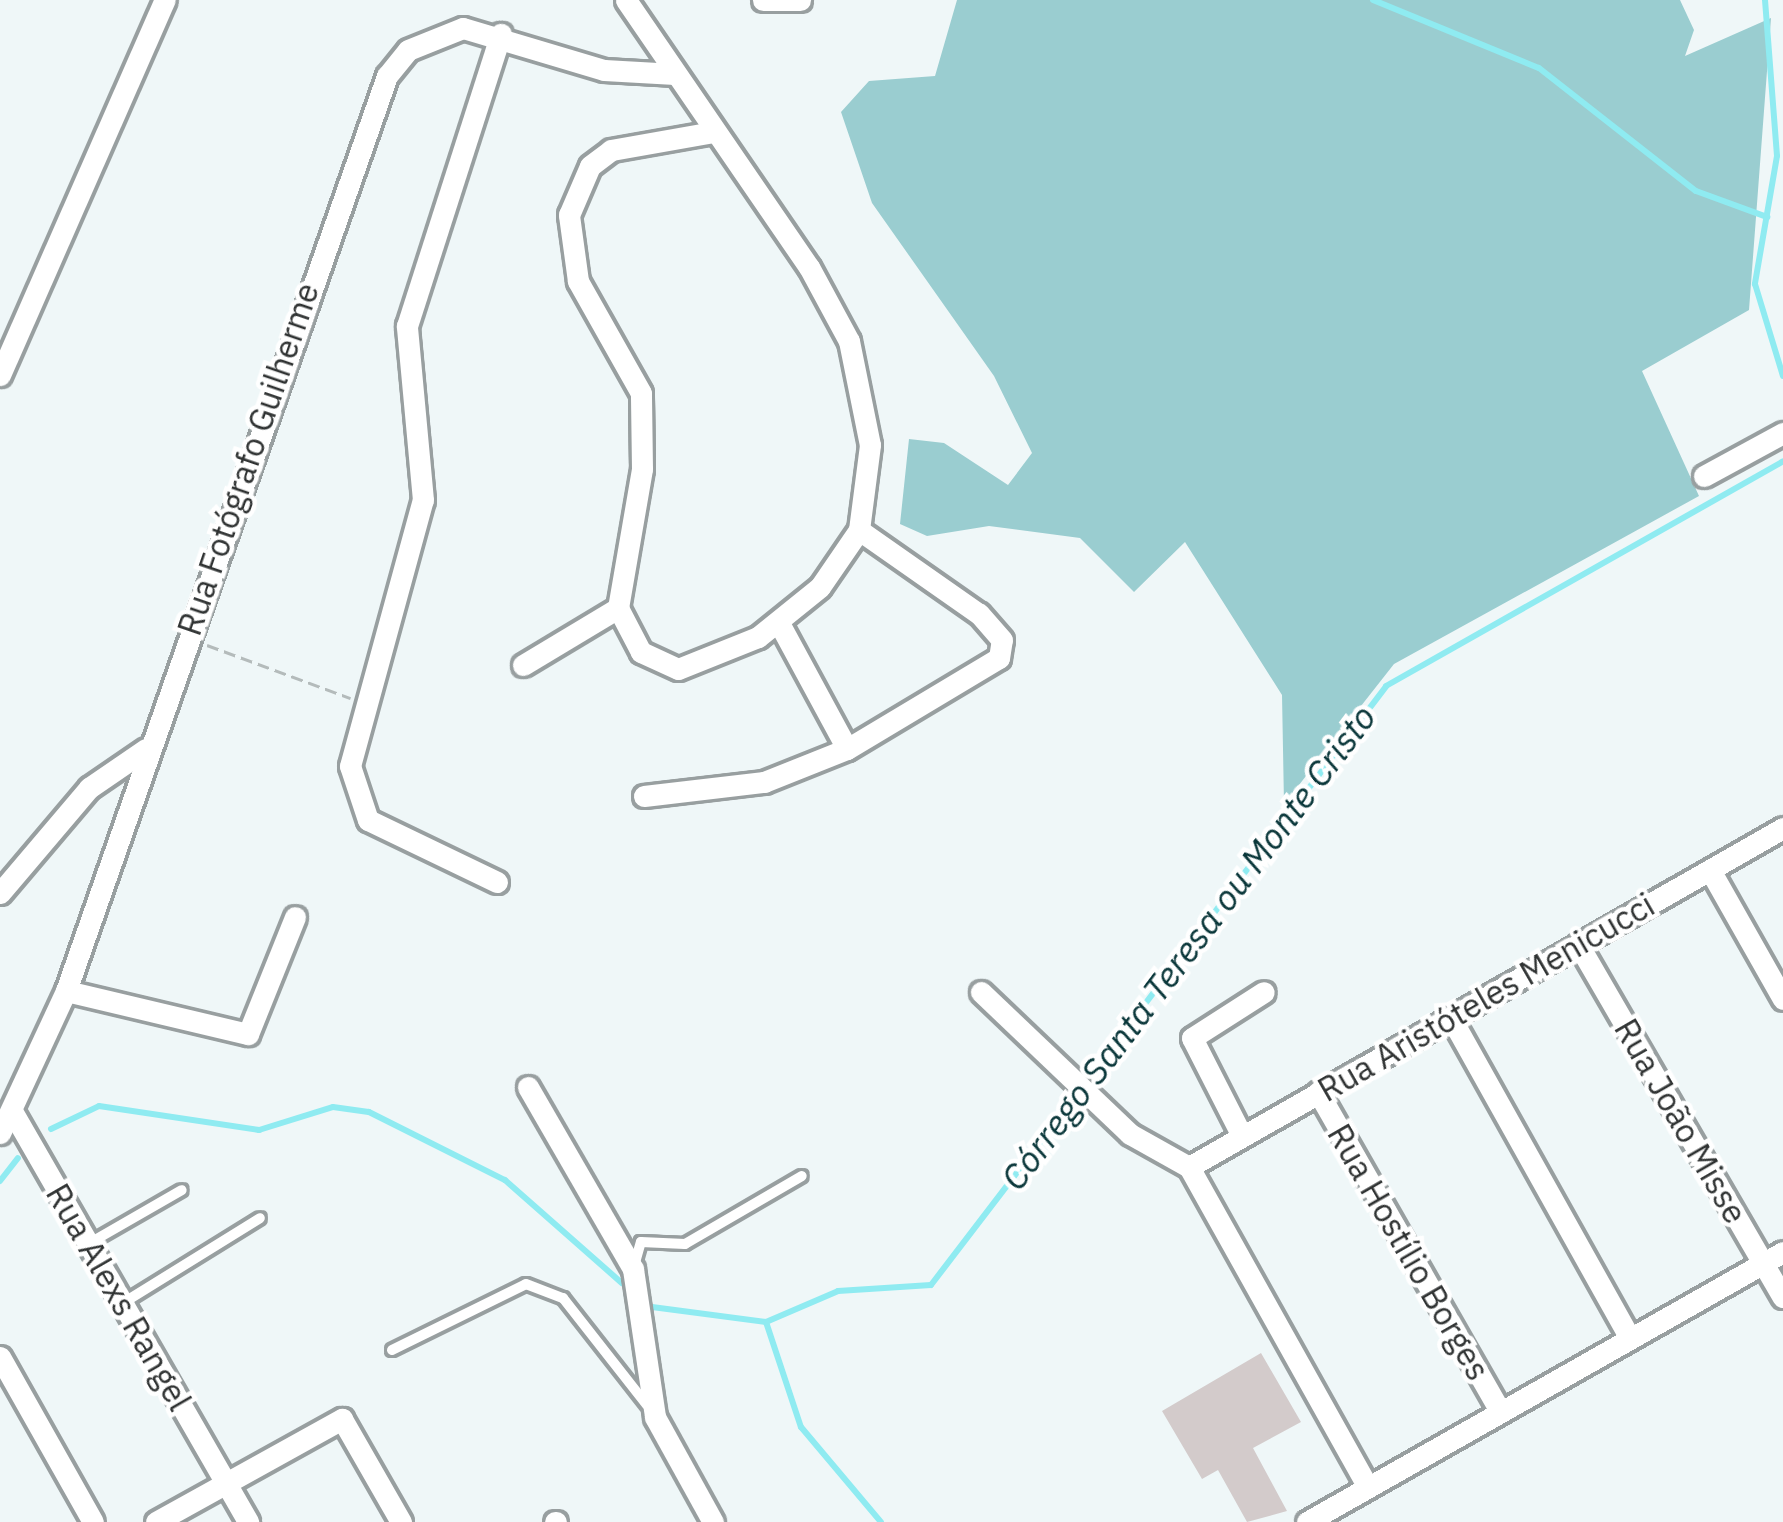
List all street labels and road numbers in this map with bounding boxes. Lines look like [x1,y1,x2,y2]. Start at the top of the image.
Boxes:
street label: Rua Fotógrafo Guilherme [169,278,327,640]
street label: Rua Aristóteles Menicucci [1311,884,1661,1110]
street label: Rua João Misse [1606,1012,1756,1230]
street label: Rua Hostílio Borges [1320,1117,1498,1387]
street label: Rua Alexs Rangel [38,1177,200,1417]

